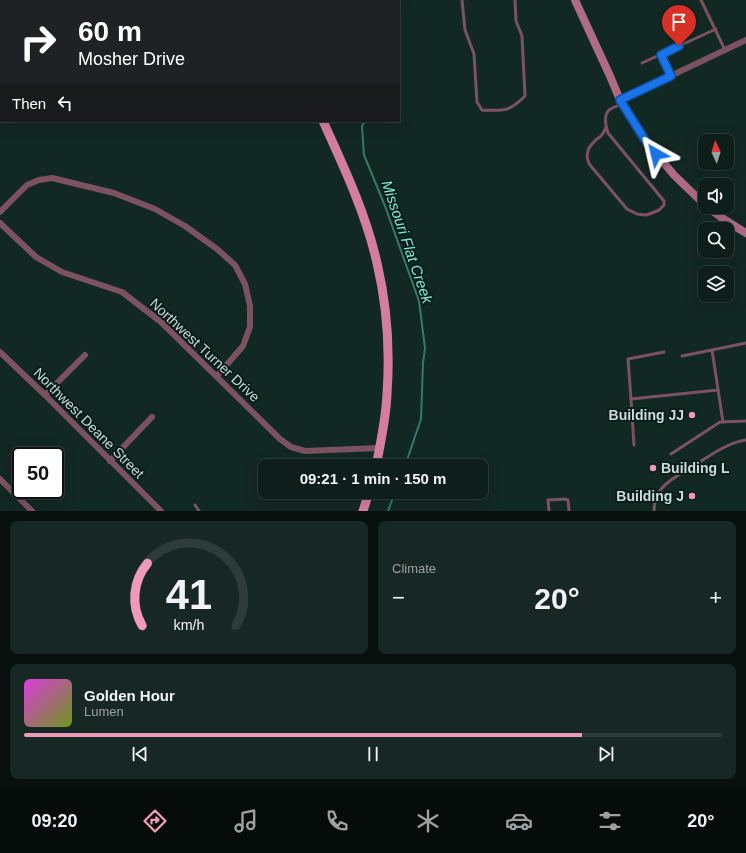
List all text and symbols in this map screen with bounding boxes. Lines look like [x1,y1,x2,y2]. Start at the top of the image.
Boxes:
pin [662,5,696,46]
icon: arrive [668,11,690,33]
icon: right [12,16,64,68]
text: 60 m [78,16,142,47]
text: Mosher Drive [78,49,185,69]
icon: left [54,92,76,114]
text: Then [12,95,46,112]
position arrow [635,133,677,175]
north arrow [698,134,734,170]
map controls [698,134,734,302]
water label: Missouri Flat Creek [378,178,437,307]
button: sound [698,178,734,214]
button: search [698,222,734,258]
button: layers [698,266,734,302]
street label: Northwest Turner Drive [147,295,263,405]
street label: Northwest Deane Street [31,365,148,482]
place label: Building JJ [609,407,684,423]
marker: Building JJ [687,410,697,420]
speed limit sign: 50 [12,447,64,499]
place label: Building L [661,460,730,476]
marker: Building L [648,463,658,473]
text: 09:21 · 1 min · 150 m [300,470,446,487]
place label: Building J [616,488,684,504]
marker: Building J [687,491,697,501]
text: Climate [392,561,436,576]
text: 41 [166,570,212,617]
text: 20° [534,582,580,615]
text: − [392,585,405,610]
text: + [709,585,722,610]
text: km/h [174,616,205,632]
text: Golden Hour [84,687,175,704]
text: Lumen [84,704,124,719]
icon: previous [129,743,151,765]
icon: pause [362,743,384,765]
icon: next [595,743,617,765]
icon: directions [141,807,169,835]
icon: music [232,807,260,835]
icon: phone [323,807,351,835]
icon: climate [414,807,442,835]
icon: car [505,807,533,835]
icon: filters [596,807,624,835]
text: 09:20 [32,811,78,831]
text: 20° [687,811,714,831]

